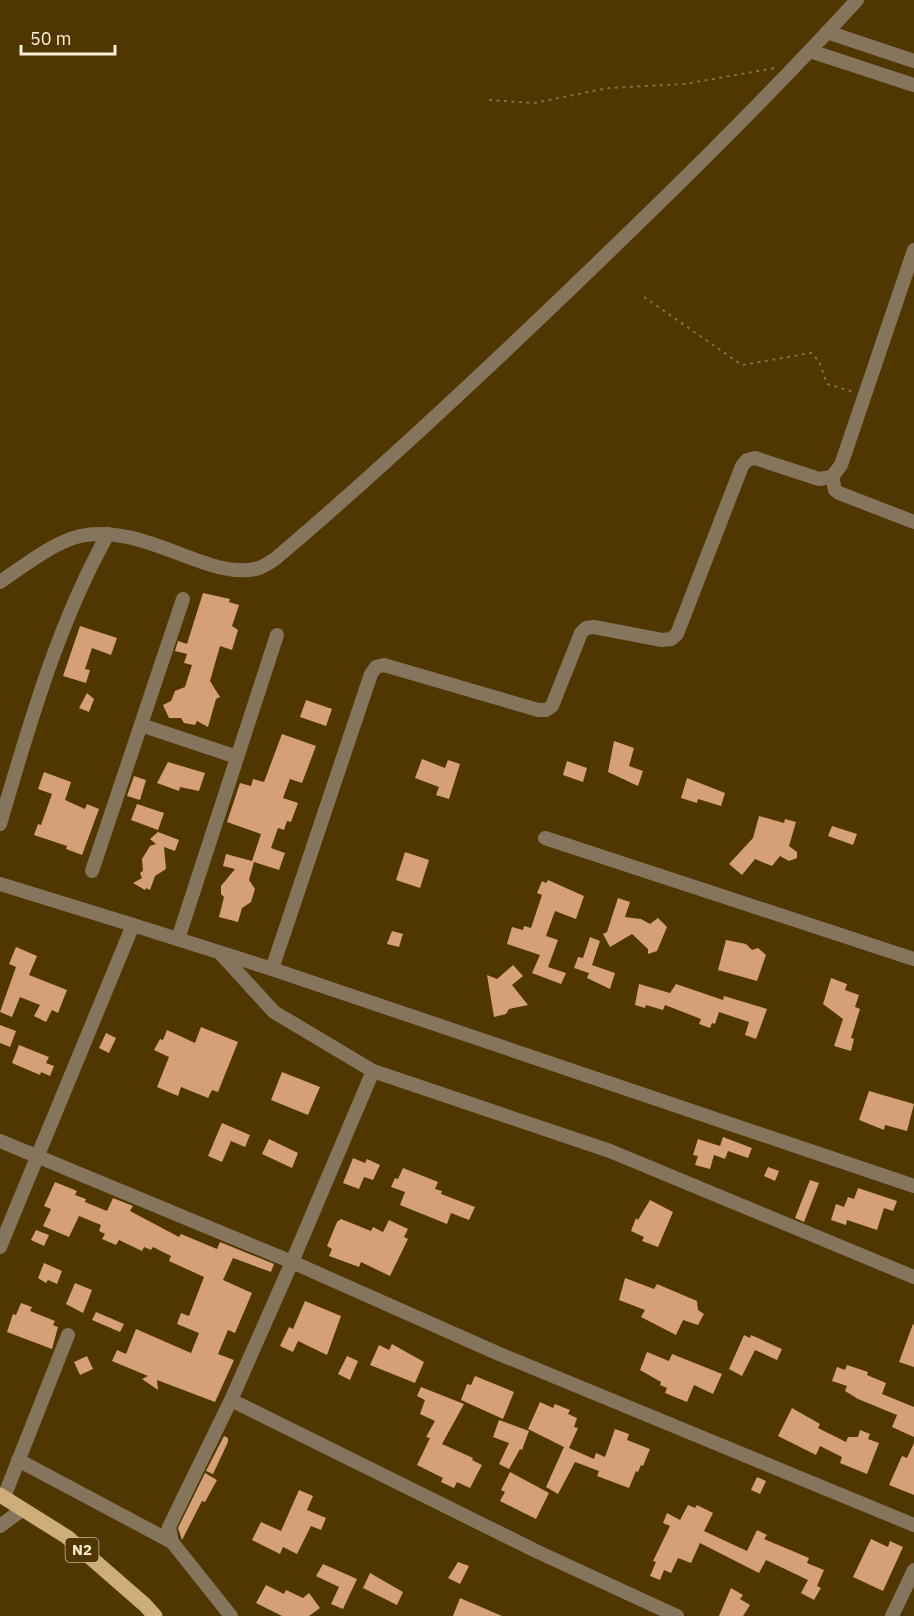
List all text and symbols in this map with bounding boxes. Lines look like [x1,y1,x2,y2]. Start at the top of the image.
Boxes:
scale bar [21,18,116,56]
text: 50 m [30,27,72,50]
road number: N2 [66,1538,98,1562]

